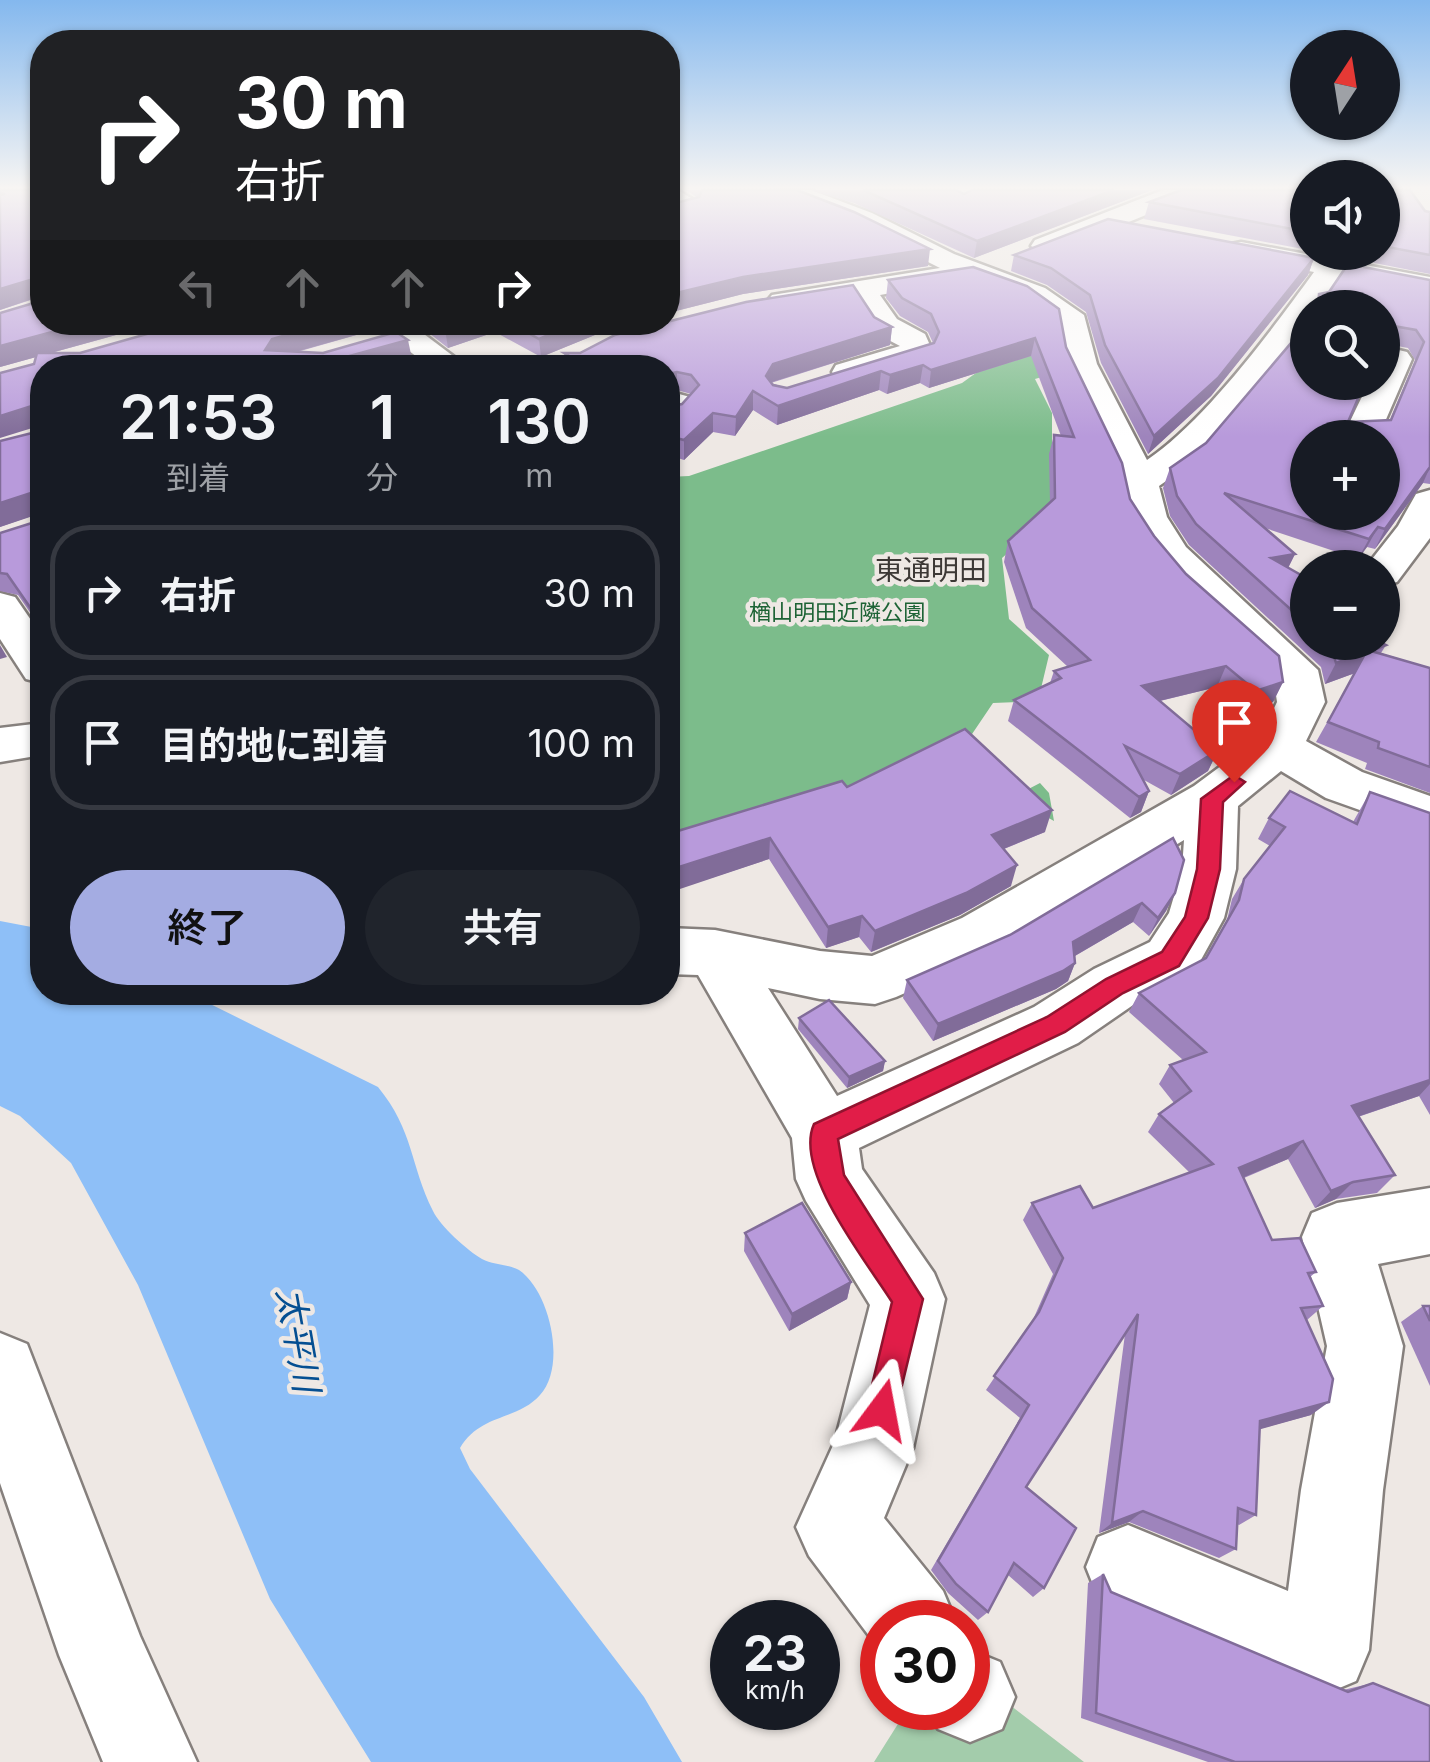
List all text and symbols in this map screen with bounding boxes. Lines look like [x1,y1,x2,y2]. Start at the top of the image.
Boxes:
north arrow [1290,30,1400,140]
map controls [1290,30,1400,660]
text: 30 m [235,60,408,145]
icon: right [70,70,200,200]
text: 右折 [235,153,325,208]
button: sound [1290,160,1400,270]
icon: left [170,260,225,315]
icon: ahead [275,260,330,315]
icon: ahead [380,260,435,315]
icon: right [485,260,540,315]
button: search [1290,290,1400,400]
text: 21:53 [119,381,277,453]
text: 1 [370,381,395,453]
text: 130 [488,385,591,457]
button: + [1290,420,1400,530]
text: m [525,456,553,495]
text: 到着 [166,458,230,497]
text: 分 [366,458,398,497]
button: − [1290,550,1400,660]
district label: 東通明田 [875,553,987,587]
icon: right [75,565,130,620]
text: 30 m [544,570,635,616]
text: 右折 [160,572,236,618]
park label: 楢山明田近隣公園 [749,599,925,625]
pin [1192,680,1277,783]
icon: arrive [1207,695,1262,750]
icon: arrive [75,715,130,770]
text: 100 m [528,720,635,766]
text: 目的地に到着 [160,722,388,768]
button: 終了 [70,870,345,985]
button: 共有 [365,870,640,985]
water label: 太平川 [269,1284,329,1399]
position arrow [830,1358,934,1462]
speed limit sign: 30 [860,1600,990,1730]
text: 23 [743,1623,807,1683]
text: km/h [745,1675,805,1705]

